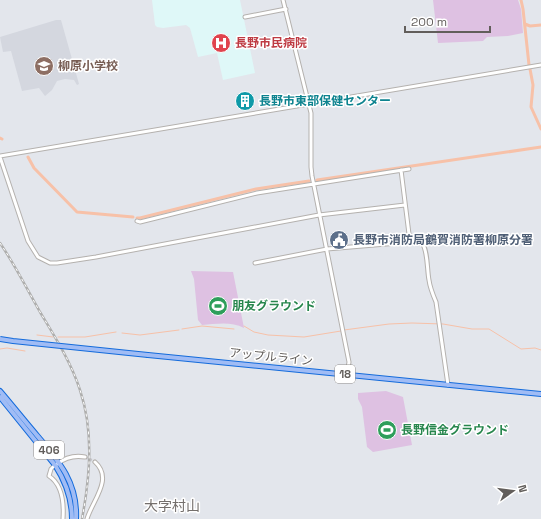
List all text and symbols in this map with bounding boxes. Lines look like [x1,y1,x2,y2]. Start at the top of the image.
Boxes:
scale bar [405,8,490,34]
text: 200 m [411,14,447,30]
hospital icon: 長野市民病院 [210,32,232,54]
place label: 長野市民病院 [235,35,307,51]
school or university icon: 柳原小学校 [33,55,55,77]
place label: 柳原小学校 [58,58,118,74]
building icon: 長野市東部保健センター [234,90,256,112]
place label: 長野市東部保健センター [259,93,391,109]
public building icon: 長野市消防局鶴賀消防署柳原分署 [328,229,350,251]
place label: 長野市消防局鶴賀消防署柳原分署 [353,232,533,248]
sports icon: 朋友グラウンド [207,295,229,317]
place label: 朋友グラウンド [232,298,316,314]
street label: アップルライン [228,345,314,369]
road number: 18 [335,365,355,383]
sports icon: 長野信金グラウンド [376,419,398,441]
place label: 長野信金グラウンド [401,422,509,438]
road number: 406 [34,441,64,459]
north arrow [493,471,533,511]
text: N [515,483,530,494]
district label: 大字村山 [144,497,200,515]

